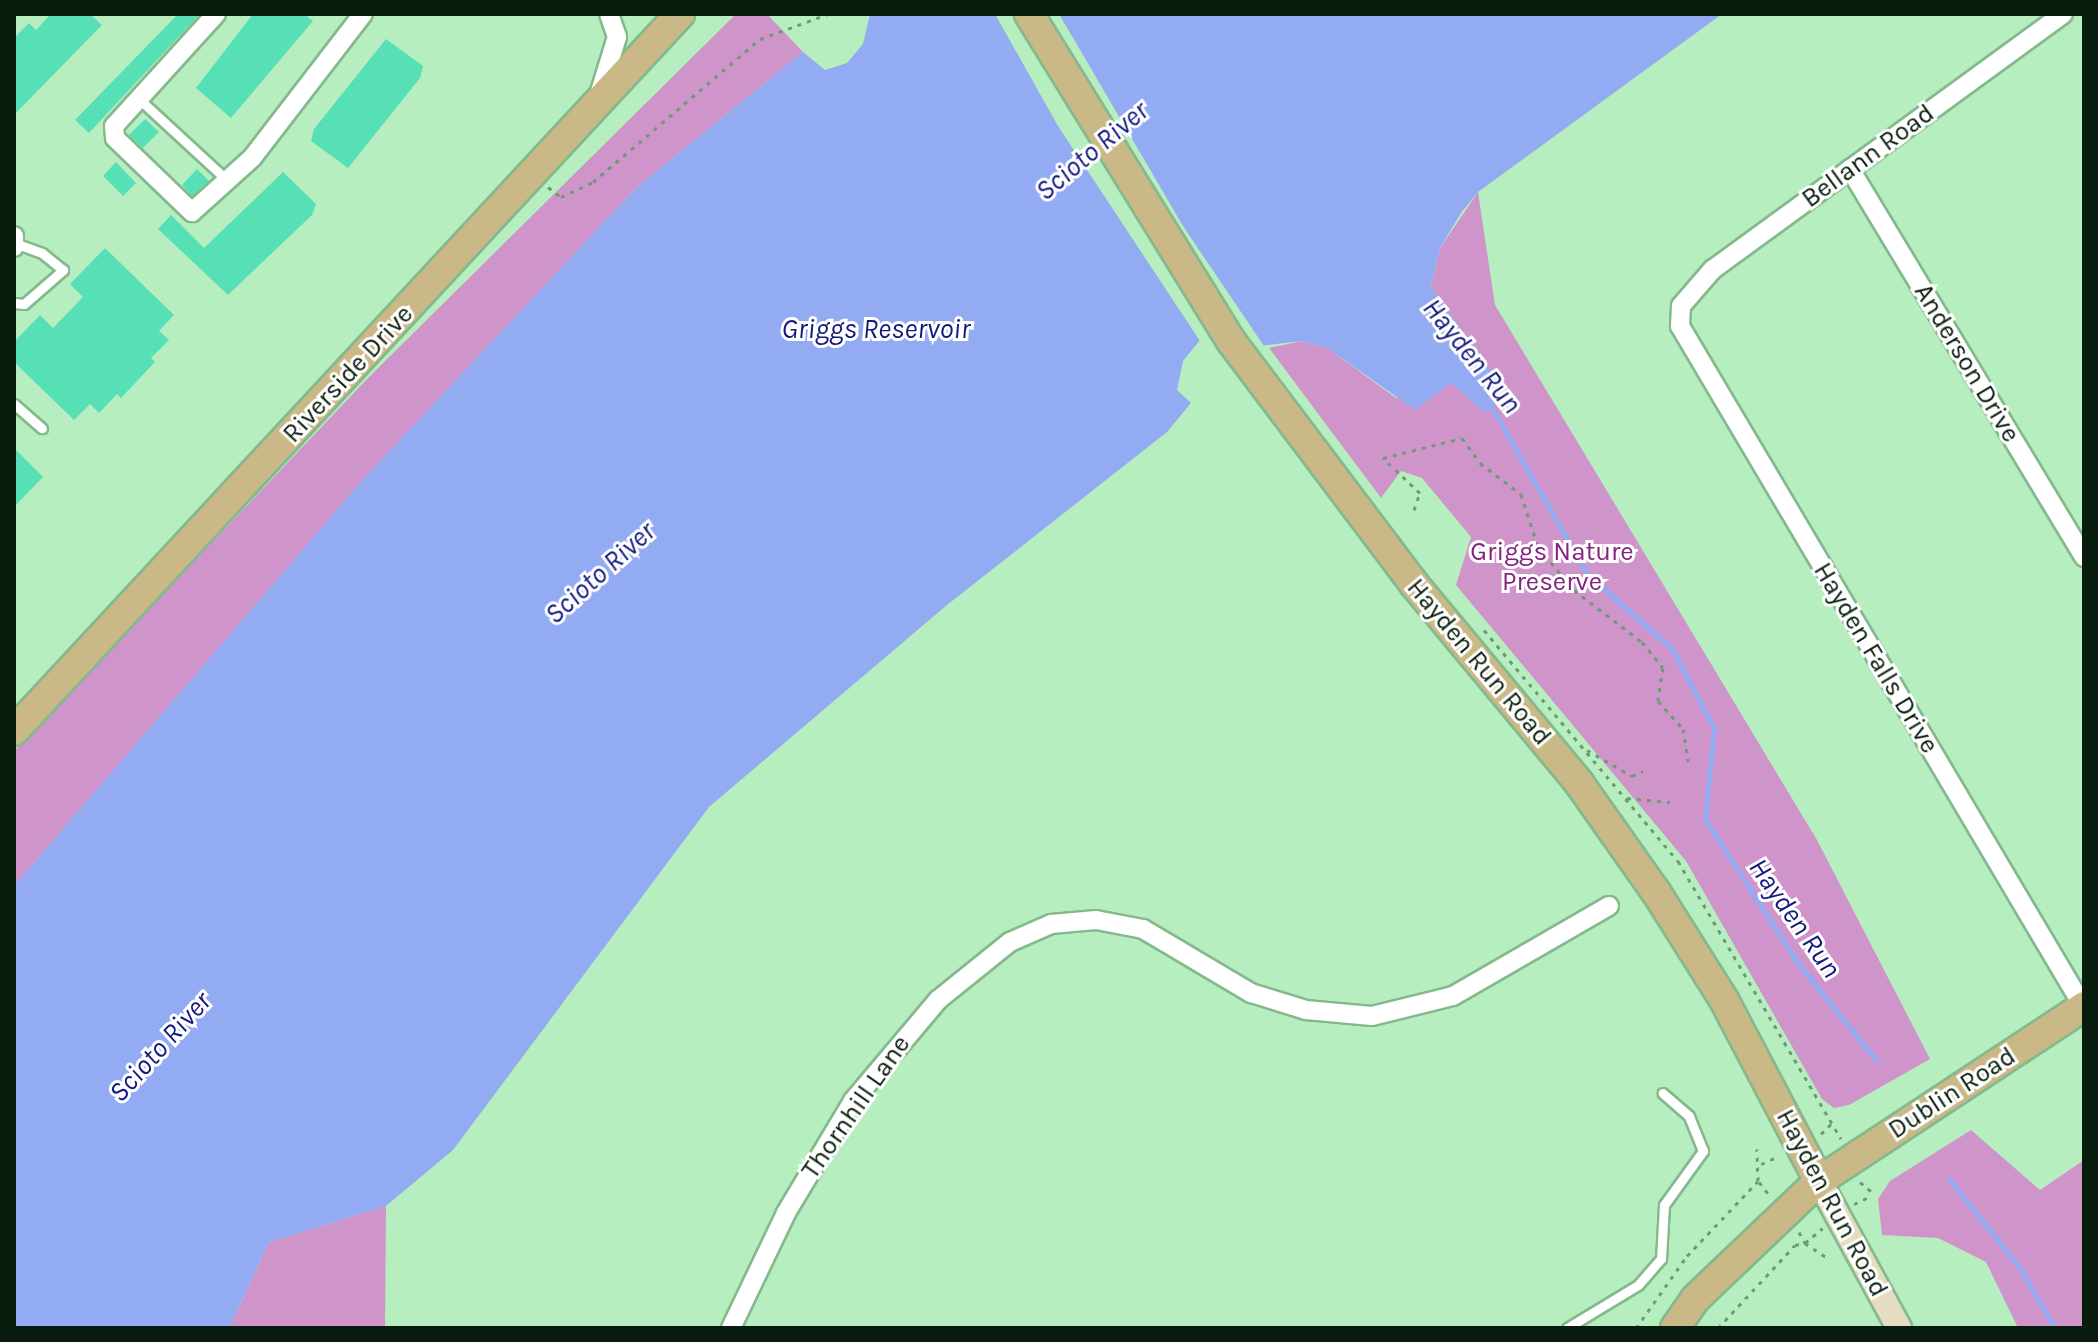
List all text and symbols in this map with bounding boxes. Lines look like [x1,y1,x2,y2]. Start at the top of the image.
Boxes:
water label: Scioto River [1029,94,1155,208]
street label: Bellann Road [1796,98,1940,214]
street label: Anderson Drive [1907,278,2027,448]
water label: Hayden Run [1415,292,1529,420]
street label: Riverside Drive [276,299,420,449]
water label: Griggs Reservoir [782,312,970,346]
water label: Scioto River [538,515,662,631]
park label: Griggs Nature Preserve [1470,536,1634,598]
street label: Hayden Falls Drive [1807,557,1945,759]
street label: Hayden Run Road [1400,572,1558,752]
water label: Hayden Run [1742,852,1848,984]
water label: Scioto River [102,985,218,1109]
street label: Thornhill Lane [795,1029,917,1185]
street label: Dublin Road [1883,1040,2021,1146]
street label: Hayden Run Road [1769,1104,1895,1302]

